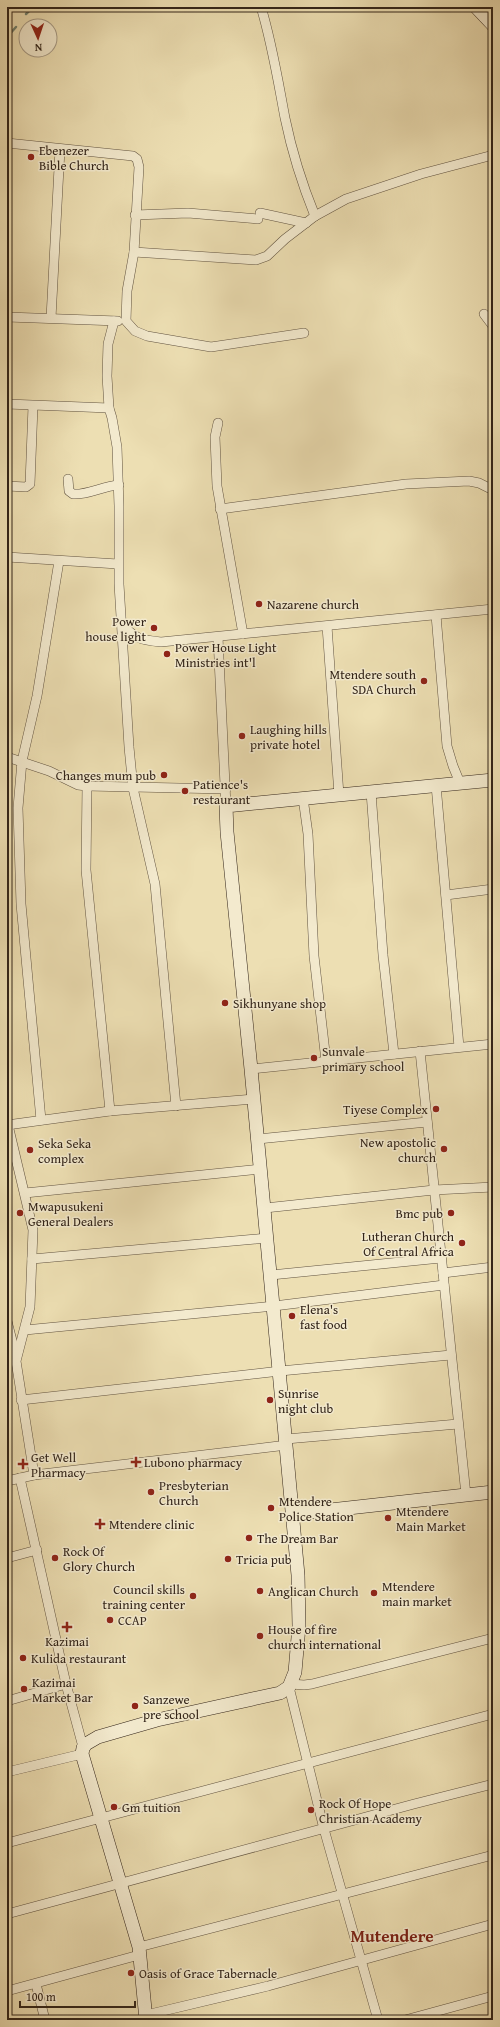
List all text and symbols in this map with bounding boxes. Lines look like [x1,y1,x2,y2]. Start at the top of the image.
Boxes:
north arrow [18,18,58,58]
text: N [34,40,43,56]
place label: Ebenezer Bible Church [39,141,109,175]
marker: Ebenezer Bible Church [26,152,36,162]
place label: Nazarene church [267,595,360,614]
marker: Nazarene church [254,599,264,609]
place label: Power house light [85,612,147,646]
marker: Power house light [149,623,159,633]
place label: Power House Light Ministries int'l [175,638,277,672]
marker: Power House Light Ministries int'l [162,649,172,659]
place label: Mtendere south SDA Church [329,665,417,699]
marker: Mtendere south SDA Church [419,676,429,686]
place label: Laughing hills private hotel [250,720,327,754]
marker: Laughing hills private hotel [237,731,247,741]
place label: Changes mum pub [56,766,156,785]
marker: Changes mum pub [159,770,169,780]
place label: Patience's restaurant [193,775,251,809]
marker: Patience's restaurant [180,786,190,796]
place label: Sikhunyane shop [233,994,326,1013]
marker: Sikhunyane shop [220,998,230,1008]
place label: Sunvale primary school [322,1042,405,1076]
marker: Sunvale primary school [309,1053,319,1063]
place label: Tiyese Complex [343,1100,428,1119]
marker: Tiyese Complex [431,1104,441,1114]
place label: New apostolic church [360,1133,437,1167]
place label: Seka Seka complex [38,1134,92,1168]
marker: New apostolic church [439,1144,449,1154]
marker: Seka Seka complex [25,1145,35,1155]
place label: Mwapusukeni General Dealers [28,1197,113,1231]
place label: Bmc pub [396,1204,443,1223]
marker: Mwapusukeni General Dealers [15,1208,25,1218]
marker: Bmc pub [446,1208,456,1218]
place label: Lutheran Church Of Central Africa [362,1227,455,1261]
marker: Lutheran Church Of Central Africa [457,1238,467,1248]
place label: Elena's fast food [300,1300,347,1334]
marker: Elena's fast food [287,1311,297,1321]
place label: Sunrise night club [278,1384,333,1418]
marker: Sunrise night club [265,1395,275,1405]
place label: Get Well Pharmacy [31,1448,86,1482]
place label: Lubono pharmacy [144,1453,243,1472]
marker: Lubono pharmacy [131,1457,141,1467]
marker: Get Well Pharmacy [18,1459,28,1469]
place label: Presbyterian Church [159,1476,229,1510]
marker: Presbyterian Church [146,1487,156,1497]
place label: Mtendere Police Station [279,1492,355,1526]
place label: Mtendere Main Market [396,1502,466,1536]
marker: Mtendere Police Station [266,1503,276,1513]
marker: Mtendere Main Market [383,1513,393,1523]
place label: Mtendere clinic [109,1515,195,1534]
marker: Mtendere clinic [94,1518,106,1530]
place label: The Dream Bar [257,1529,339,1548]
marker: The Dream Bar [244,1533,254,1543]
place label: Rock Of Glory Church [63,1542,136,1576]
place label: Tricia pub [236,1550,292,1569]
marker: Rock Of Glory Church [50,1553,60,1563]
marker: Tricia pub [223,1554,233,1564]
place label: Mtendere main market [382,1577,452,1611]
place label: Council skills training center [103,1580,186,1614]
place label: Anglican Church [268,1582,359,1601]
marker: Anglican Church [255,1586,265,1596]
marker: Mtendere main market [369,1588,379,1598]
marker: Council skills training center [188,1591,198,1601]
place label: CCAP [118,1611,147,1630]
marker: CCAP [105,1615,115,1625]
place label: House of fire church international [268,1620,382,1654]
marker: Kazimai [62,1622,72,1632]
marker: House of fire church international [255,1631,265,1641]
place label: Kazimai [45,1632,89,1651]
place label: Kulida restaurant [31,1649,127,1668]
marker: Kulida restaurant [18,1653,28,1663]
place label: Kazimai Market Bar [32,1673,94,1707]
marker: Kazimai Market Bar [19,1684,29,1694]
place label: Sanzewe pre school [143,1690,199,1724]
marker: Sanzewe pre school [130,1701,140,1711]
place label: Rock Of Hope Christian Academy [319,1794,423,1828]
place label: Gm tuition [122,1798,181,1817]
marker: Gm tuition [109,1802,119,1812]
marker: Rock Of Hope Christian Academy [306,1805,316,1815]
district label: Mutendere [350,1923,434,1948]
place label: Oasis of Grace Tabernacle [139,1964,277,1983]
marker: Oasis of Grace Tabernacle [126,1968,136,1978]
scale bar [20,1983,135,2009]
text: 100 m [26,1988,56,2005]

